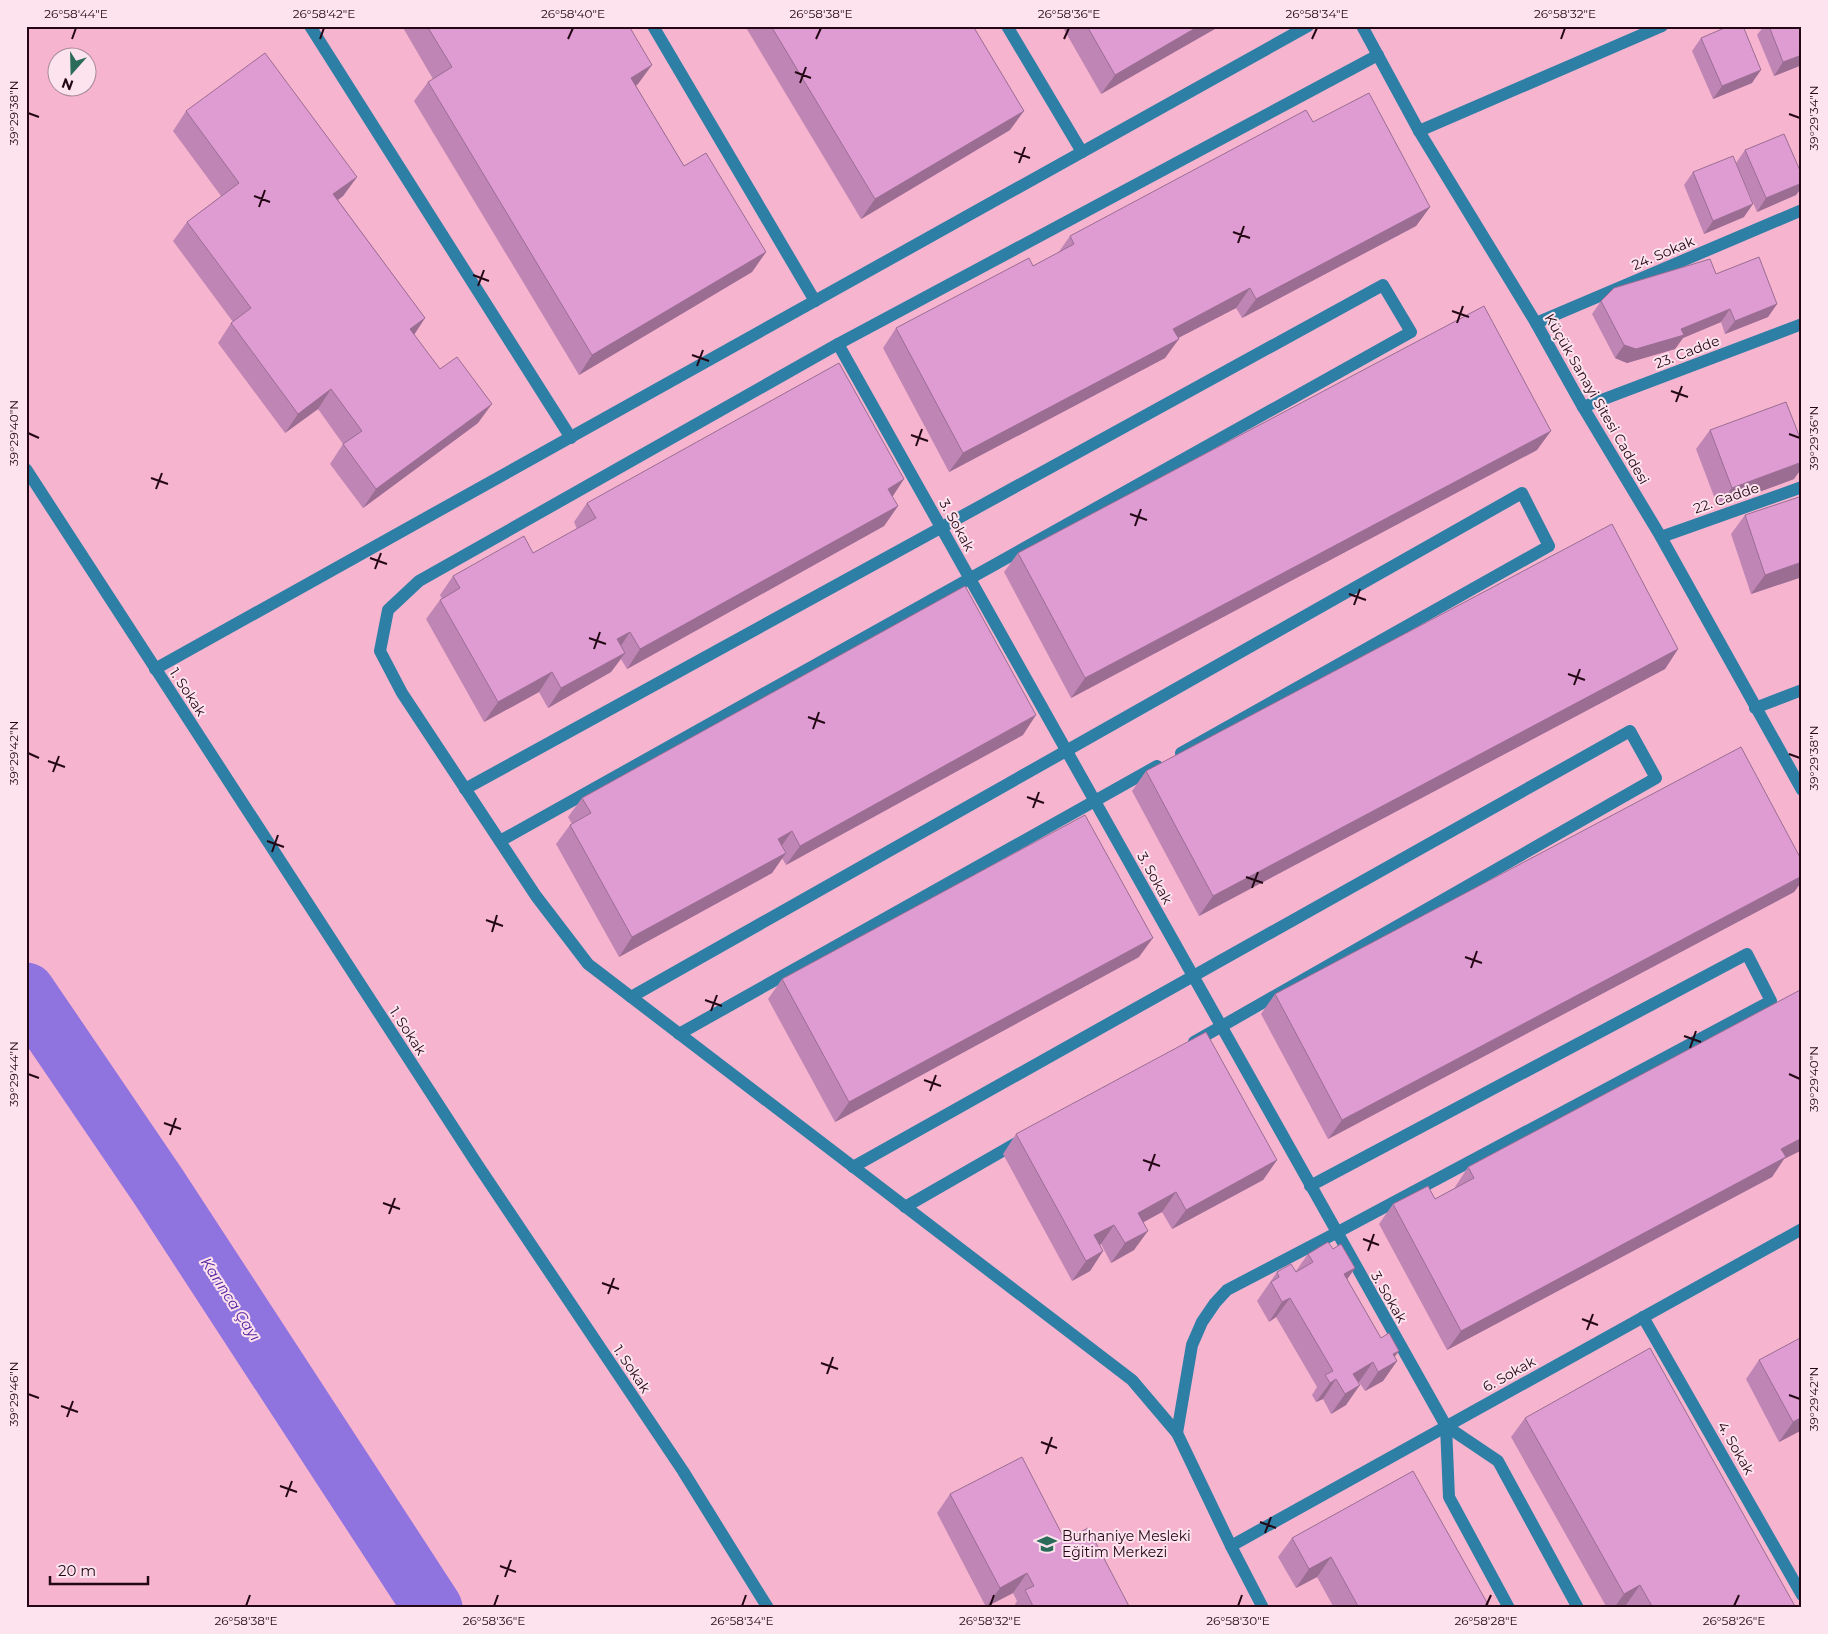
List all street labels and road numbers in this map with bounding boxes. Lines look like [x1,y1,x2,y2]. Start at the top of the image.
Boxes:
street label: 24. Sokak [1629,232,1697,274]
street label: Küçük Sanayi Sitesi Caddesi [1541,310,1653,488]
street label: 23. Cadde [1652,331,1722,373]
street label: 22. Cadde [1691,478,1761,518]
street label: 3. Sokak [935,496,979,555]
street label: 1. Sokak [166,664,211,720]
street label: 3. Sokak [1133,849,1177,908]
street label: 1. Sokak [386,1003,431,1059]
street label: 3. Sokak [1367,1268,1411,1327]
street label: 1. Sokak [609,1342,655,1397]
street label: 6. Sokak [1479,1352,1539,1396]
street label: 4. Sokak [1714,1418,1759,1478]

